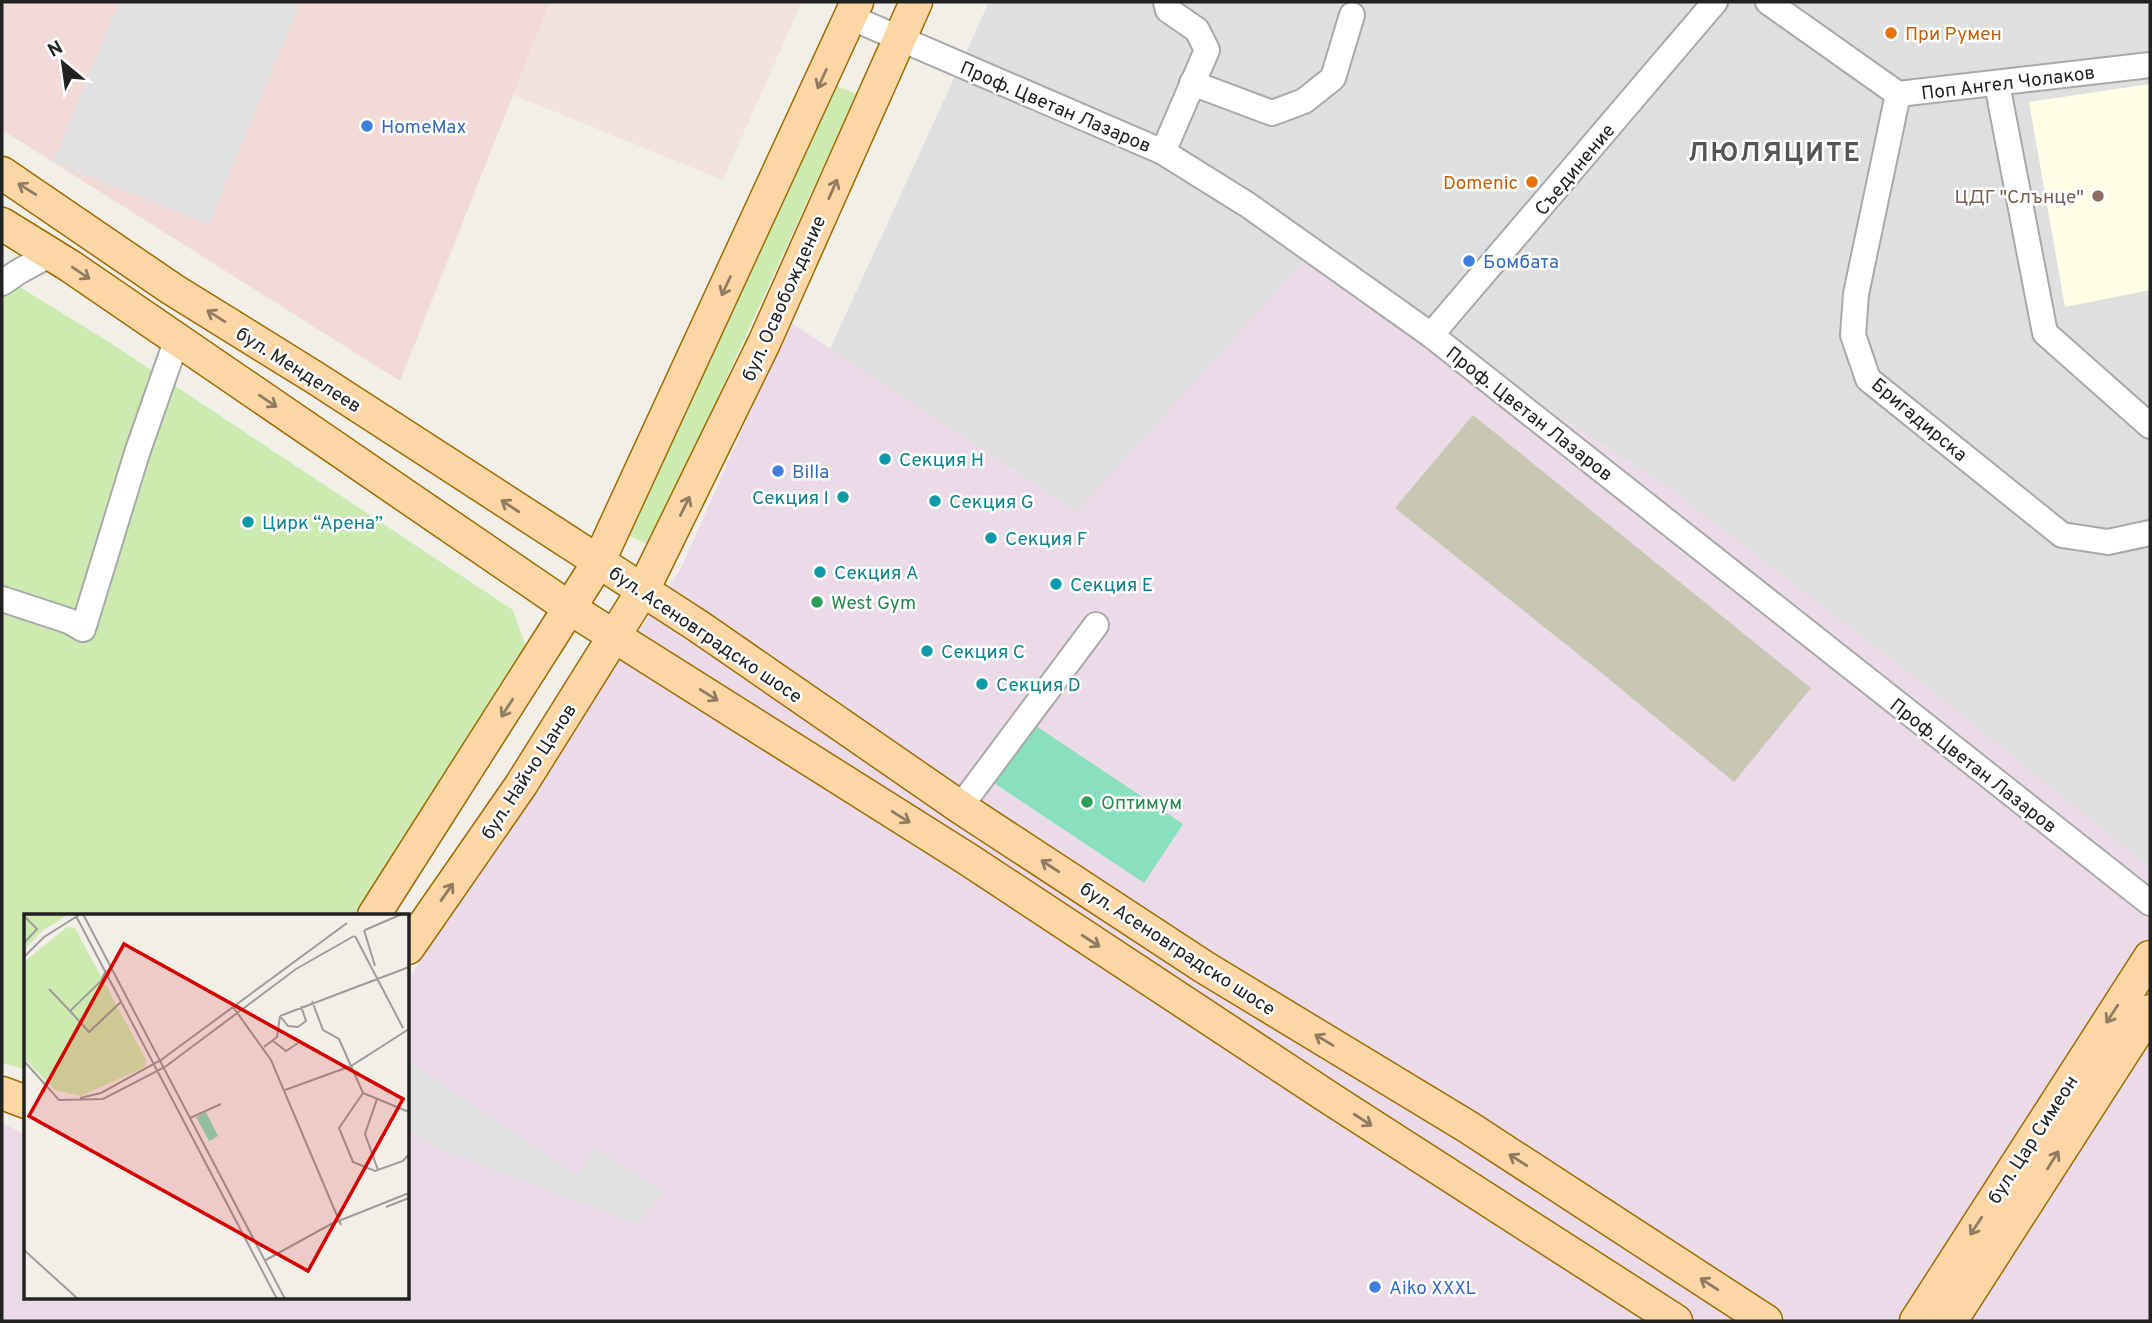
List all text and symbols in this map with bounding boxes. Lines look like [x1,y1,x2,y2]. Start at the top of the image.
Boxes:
place label: При Румен [1905,23,2002,47]
marker: При Румен [1883,25,1899,41]
north arrow [28,28,98,98]
text: N [44,36,68,64]
street label: Проф. Цветан Лазаров [956,57,1154,159]
street label: Поп Ангел Чолаков [1920,61,2097,107]
one-way arrow [814,68,828,89]
place label: HomeMax [381,116,466,140]
marker: HomeMax [359,118,375,134]
street label: Съединение [1530,119,1621,221]
district label: ЛЮЛЯЦИТЕ [1688,138,1862,171]
place label: Domenic [1443,172,1518,196]
marker: Domenic [1524,174,1540,190]
one-way arrow [827,178,840,200]
one-way arrow [18,182,37,197]
place label: ЦДГ "Слънце" [1955,186,2084,210]
marker: ЦДГ "Слънце" [2090,188,2106,204]
street label: бул. Освобождение [738,212,832,385]
place label: Бомбата [1483,251,1559,275]
marker: Бомбата [1461,253,1477,269]
one-way arrow [70,266,90,280]
one-way arrow [719,275,732,296]
one-way arrow [206,309,226,323]
street label: бул. Менделеев [231,322,365,419]
street label: Проф. Цветан Лазаров [1441,342,1617,487]
street label: Бригадирска [1866,373,1972,468]
one-way arrow [258,394,277,408]
place label: Секция H [899,449,984,473]
marker: Секция H [877,451,893,467]
place label: Billa [792,461,829,485]
marker: Billa [770,463,786,479]
place label: Секция I [752,487,829,511]
marker: Секция I [835,489,851,505]
place label: Секция G [949,491,1034,515]
marker: Секция G [927,493,943,509]
one-way arrow [678,496,692,517]
one-way arrow [501,498,520,513]
place label: Цирк “Арена” [262,512,383,536]
marker: Цирк “Арена” [240,514,256,530]
place label: Секция F [1005,528,1087,552]
marker: Секция F [983,530,999,546]
street label: бул. Асеновградско шосе [603,562,806,709]
place label: Секция A [834,562,919,586]
marker: Секция A [812,564,828,580]
place label: Секция E [1070,574,1153,598]
marker: Секция E [1048,576,1064,592]
place label: West Gym [831,592,916,616]
marker: West Gym [809,594,825,610]
place label: Секция C [941,641,1025,665]
marker: Секция C [919,643,935,659]
place label: Секция D [996,674,1081,698]
marker: Секция D [974,676,990,692]
one-way arrow [698,689,718,703]
street label: Проф. Цветан Лазаров [1885,694,2061,839]
one-way arrow [500,698,514,718]
street label: бул. Найчо Цанов [477,700,583,845]
place label: Оптимум [1101,792,1182,816]
marker: Оптимум [1079,794,1095,810]
one-way arrow [890,811,910,825]
one-way arrow [1041,858,1060,873]
street label: бул. Асеновградско шосе [1075,877,1279,1022]
one-way arrow [440,883,454,902]
inset map [24,914,410,1298]
one-way arrow [1081,934,1101,948]
one-way arrow [2105,1004,2120,1023]
one-way arrow [1315,1033,1335,1047]
street label: бул. Цар Симеон [1983,1071,2084,1209]
one-way arrow [1353,1113,1373,1127]
one-way arrow [2046,1151,2061,1170]
one-way arrow [1509,1153,1528,1167]
one-way arrow [1969,1216,1983,1236]
place label: Aiko XXXL [1389,1277,1477,1301]
one-way arrow [1699,1277,1719,1291]
marker: Aiko XXXL [1367,1279,1383,1295]

